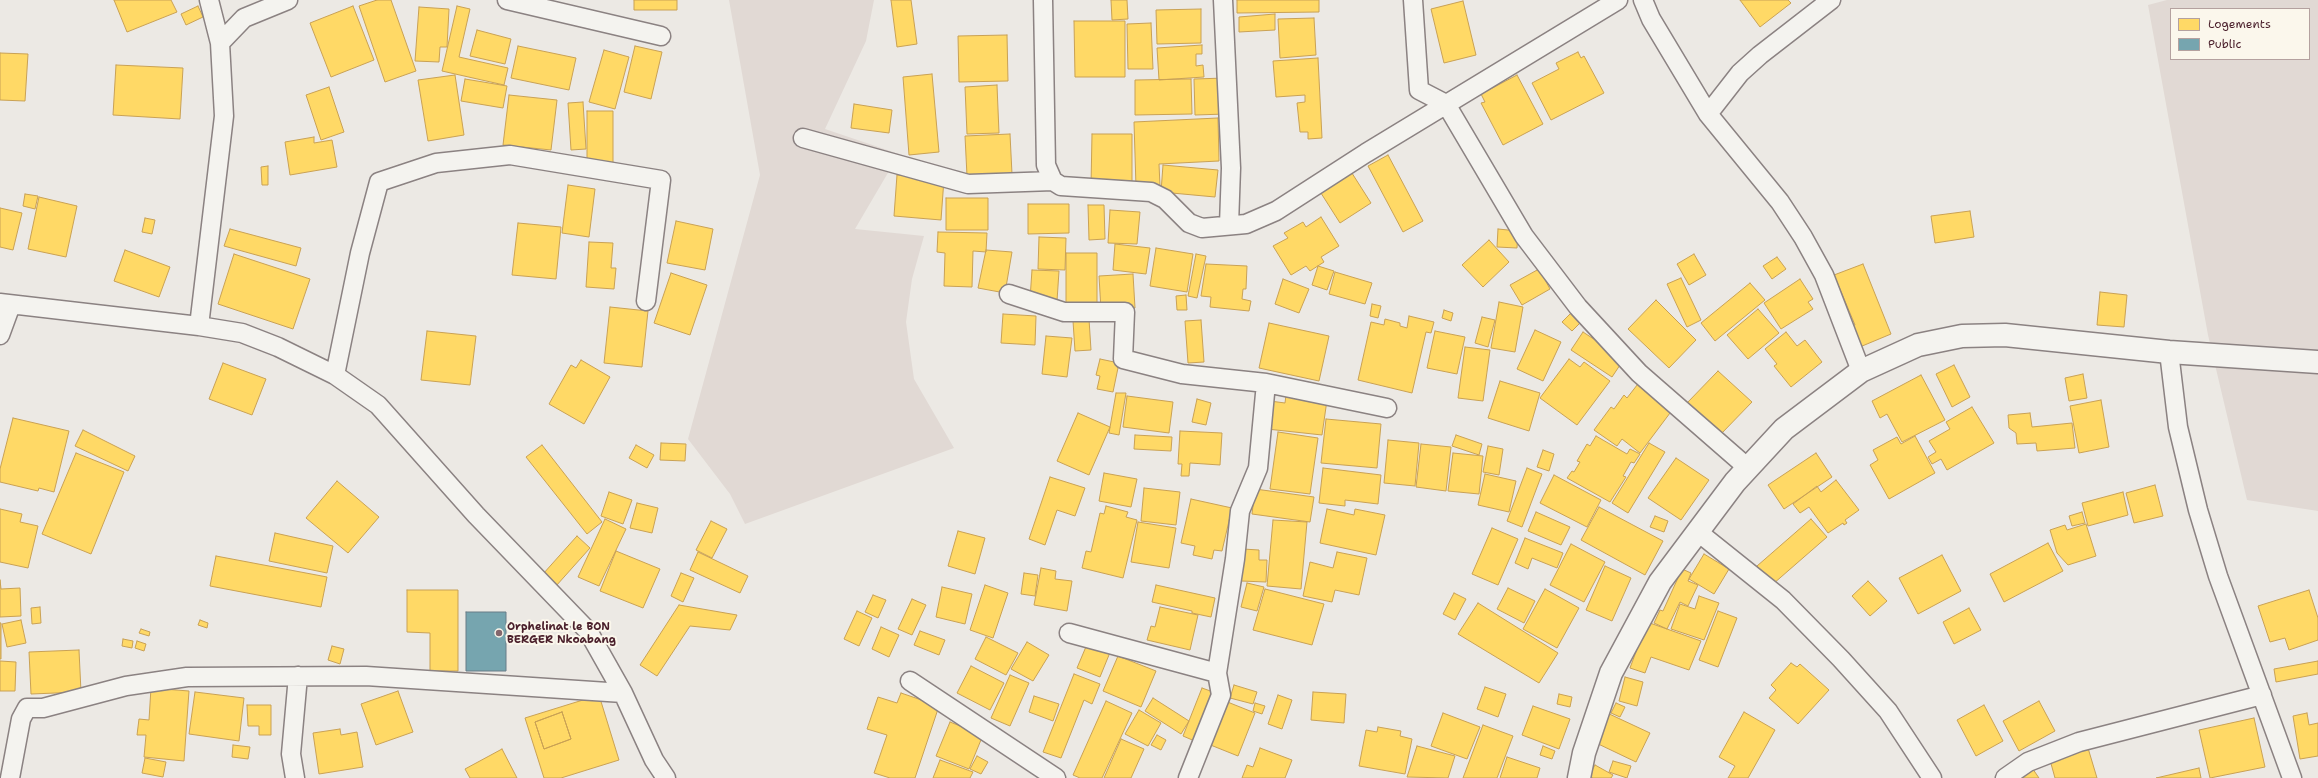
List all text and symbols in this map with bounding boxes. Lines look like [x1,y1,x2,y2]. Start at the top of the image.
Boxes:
legend [2170,8,2310,60]
text: Logements [2208,16,2271,32]
text: Public [2208,36,2242,52]
place label: Orphelinat le BON BERGER Nkoabang [507,620,616,646]
marker: Orphelinat le BON BERGER Nkoabang [494,628,504,638]

